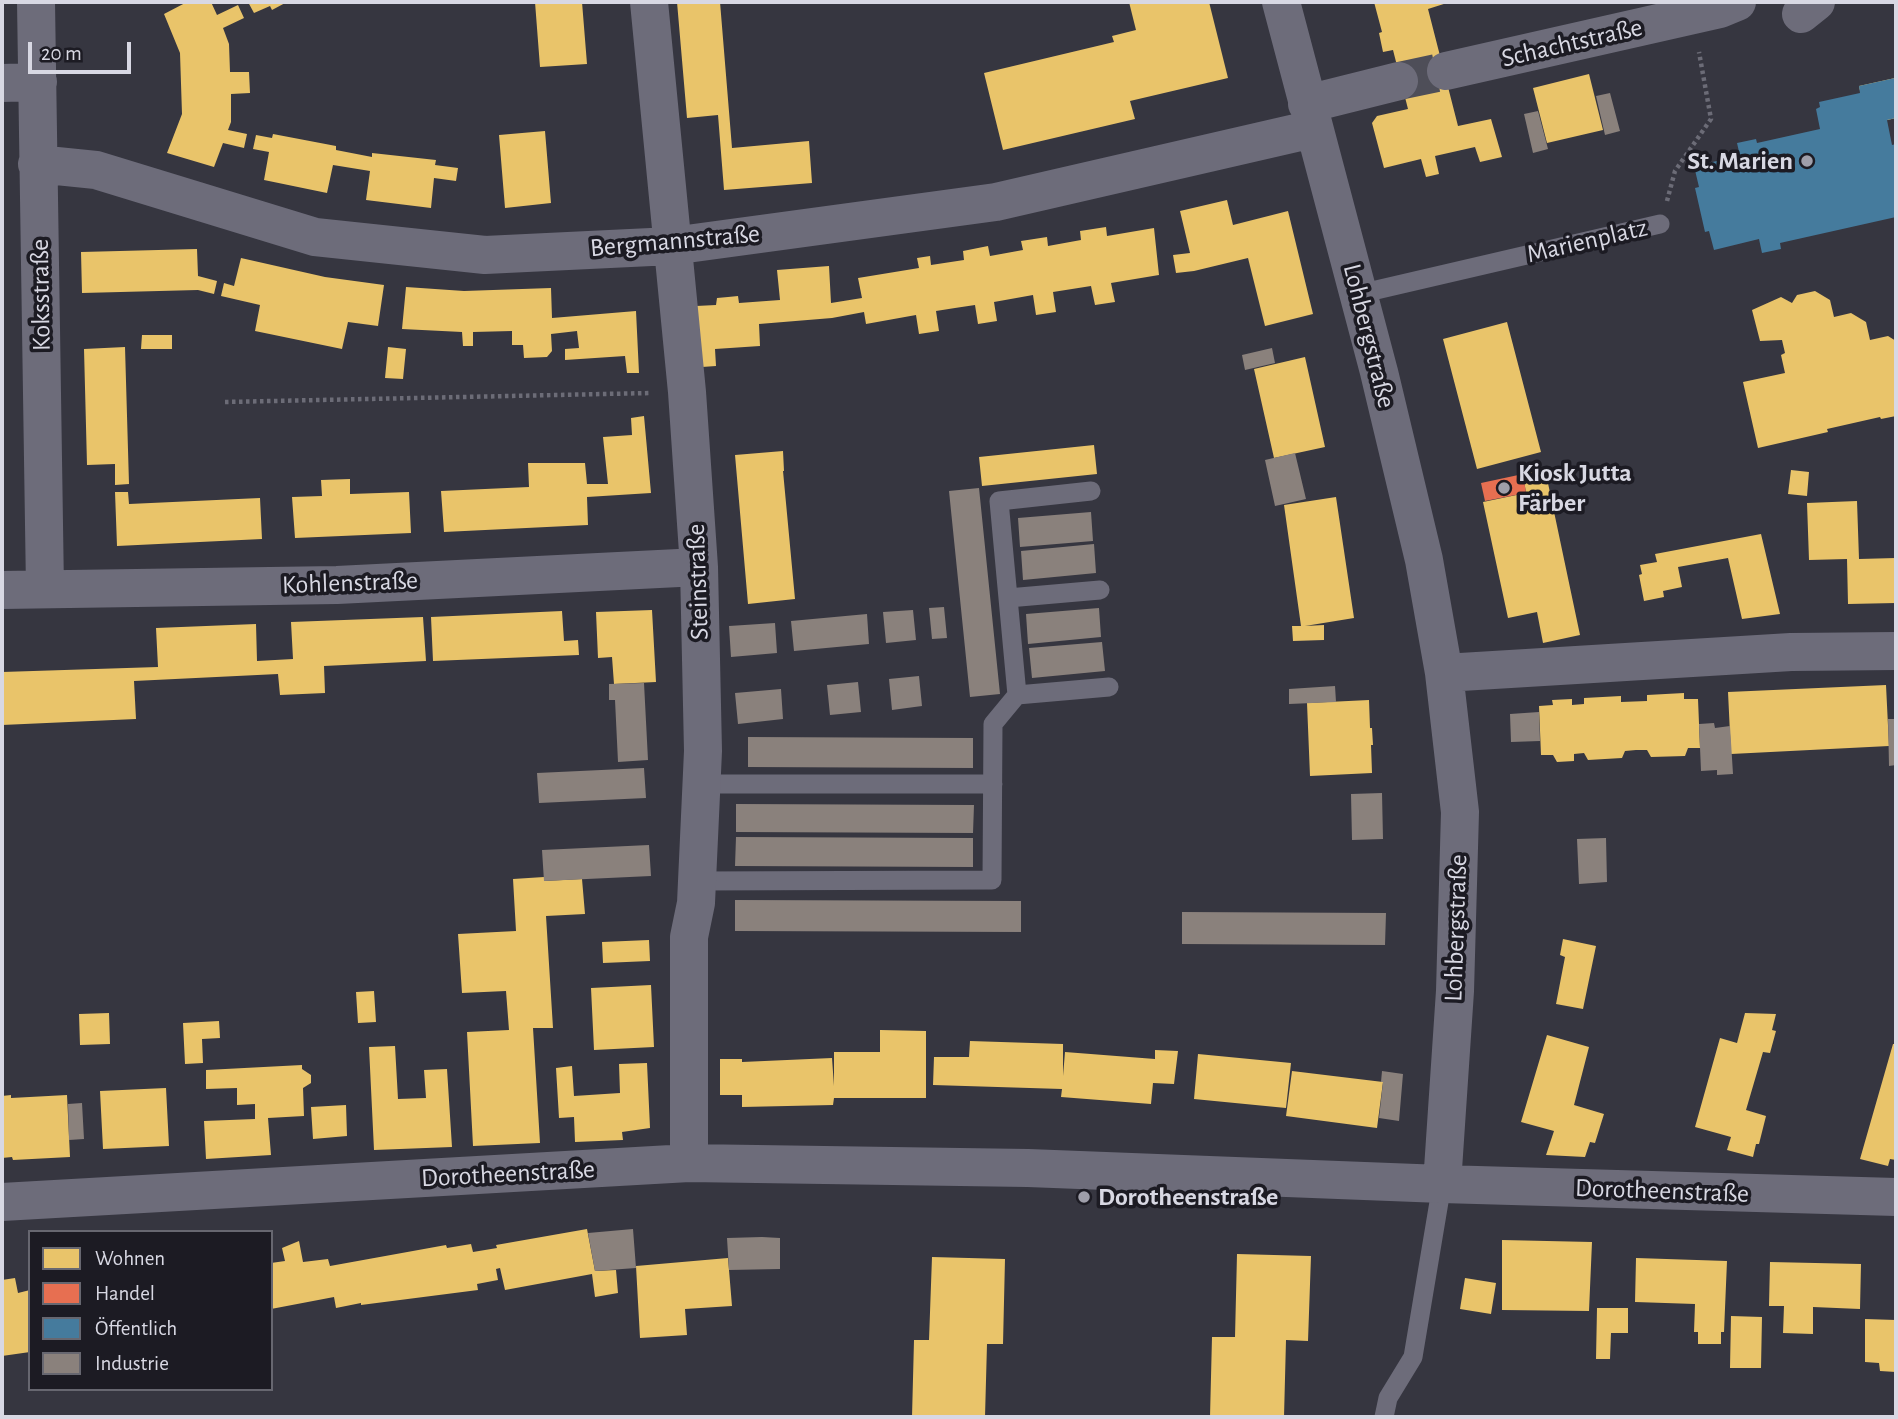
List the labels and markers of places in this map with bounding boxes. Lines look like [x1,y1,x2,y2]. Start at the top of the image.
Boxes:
place label: St. Marien [1687,145,1793,177]
marker: St. Marien [1799,153,1815,169]
place label: Kiosk Jutta Färber [1518,457,1632,518]
marker: Kiosk Jutta Färber [1496,480,1512,496]
place label: Dorotheenstraße [1098,1181,1278,1213]
marker: Dorotheenstraße [1076,1189,1092,1205]

